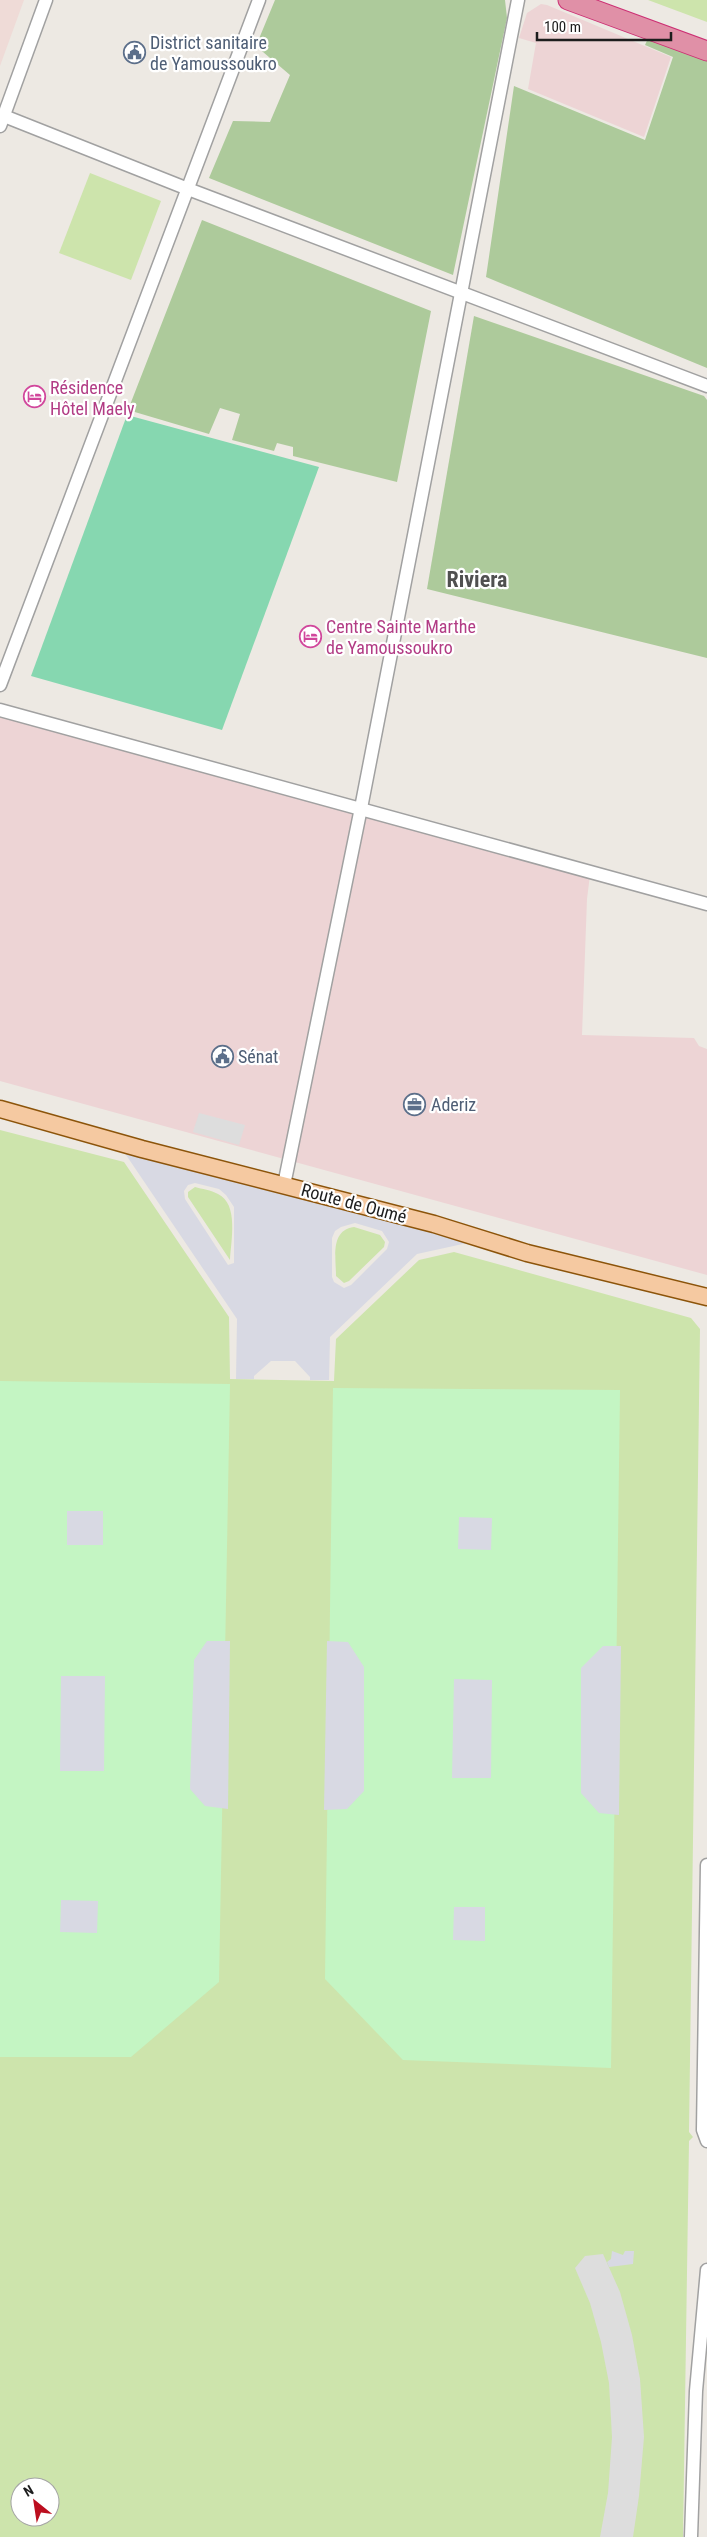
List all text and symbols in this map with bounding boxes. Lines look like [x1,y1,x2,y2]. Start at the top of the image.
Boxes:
scale bar [537,10,671,42]
text: 100 m [544,18,581,36]
place label: District sanitaire de Yamoussoukro [150,32,277,74]
public building icon: District sanitaire de Yamoussoukro [122,40,146,64]
place label: Résidence Hôtel Maely [50,377,135,419]
hotel icon: Résidence Hôtel Maely [22,385,46,409]
district label: Riviera [447,567,507,592]
place label: Centre Sainte Marthe de Yamoussoukro [326,616,476,658]
hotel icon: Centre Sainte Marthe de Yamoussoukro [298,624,322,648]
public building icon: Sénat [210,1044,234,1068]
place label: Sénat [238,1046,278,1067]
office icon: Aderiz [403,1092,427,1116]
place label: Aderiz [431,1094,476,1115]
street label: Route de Oumé [299,1179,409,1227]
north arrow [10,2477,60,2527]
text: N [21,2482,36,2500]

